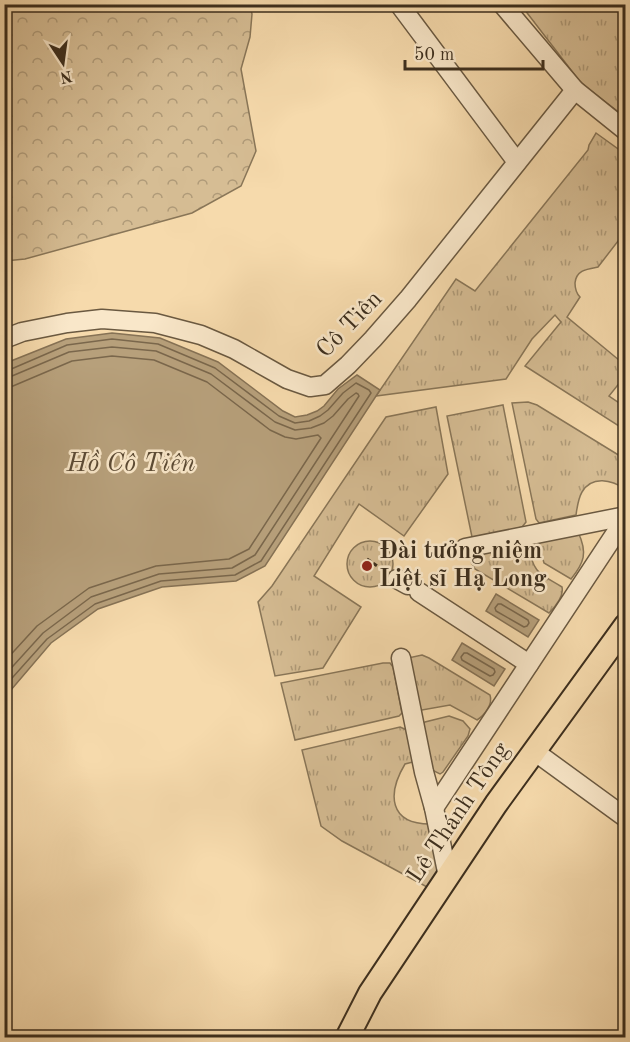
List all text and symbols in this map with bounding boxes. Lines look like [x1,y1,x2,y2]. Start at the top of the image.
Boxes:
north arrow [33,33,93,93]
scale bar [405,33,543,71]
text: 50 m [414,46,454,64]
text: N [57,66,74,85]
street label: Cô Tiên [313,287,387,363]
water label: Hồ Cô Tiên [66,449,196,477]
place label: Đài tưởng niệm Liệt sĩ Hạ Long [379,540,547,592]
marker: Đài tưởng niệm Liệt sĩ Hạ Long [360,559,374,573]
street label: Lê Thánh Tông [403,738,515,888]

